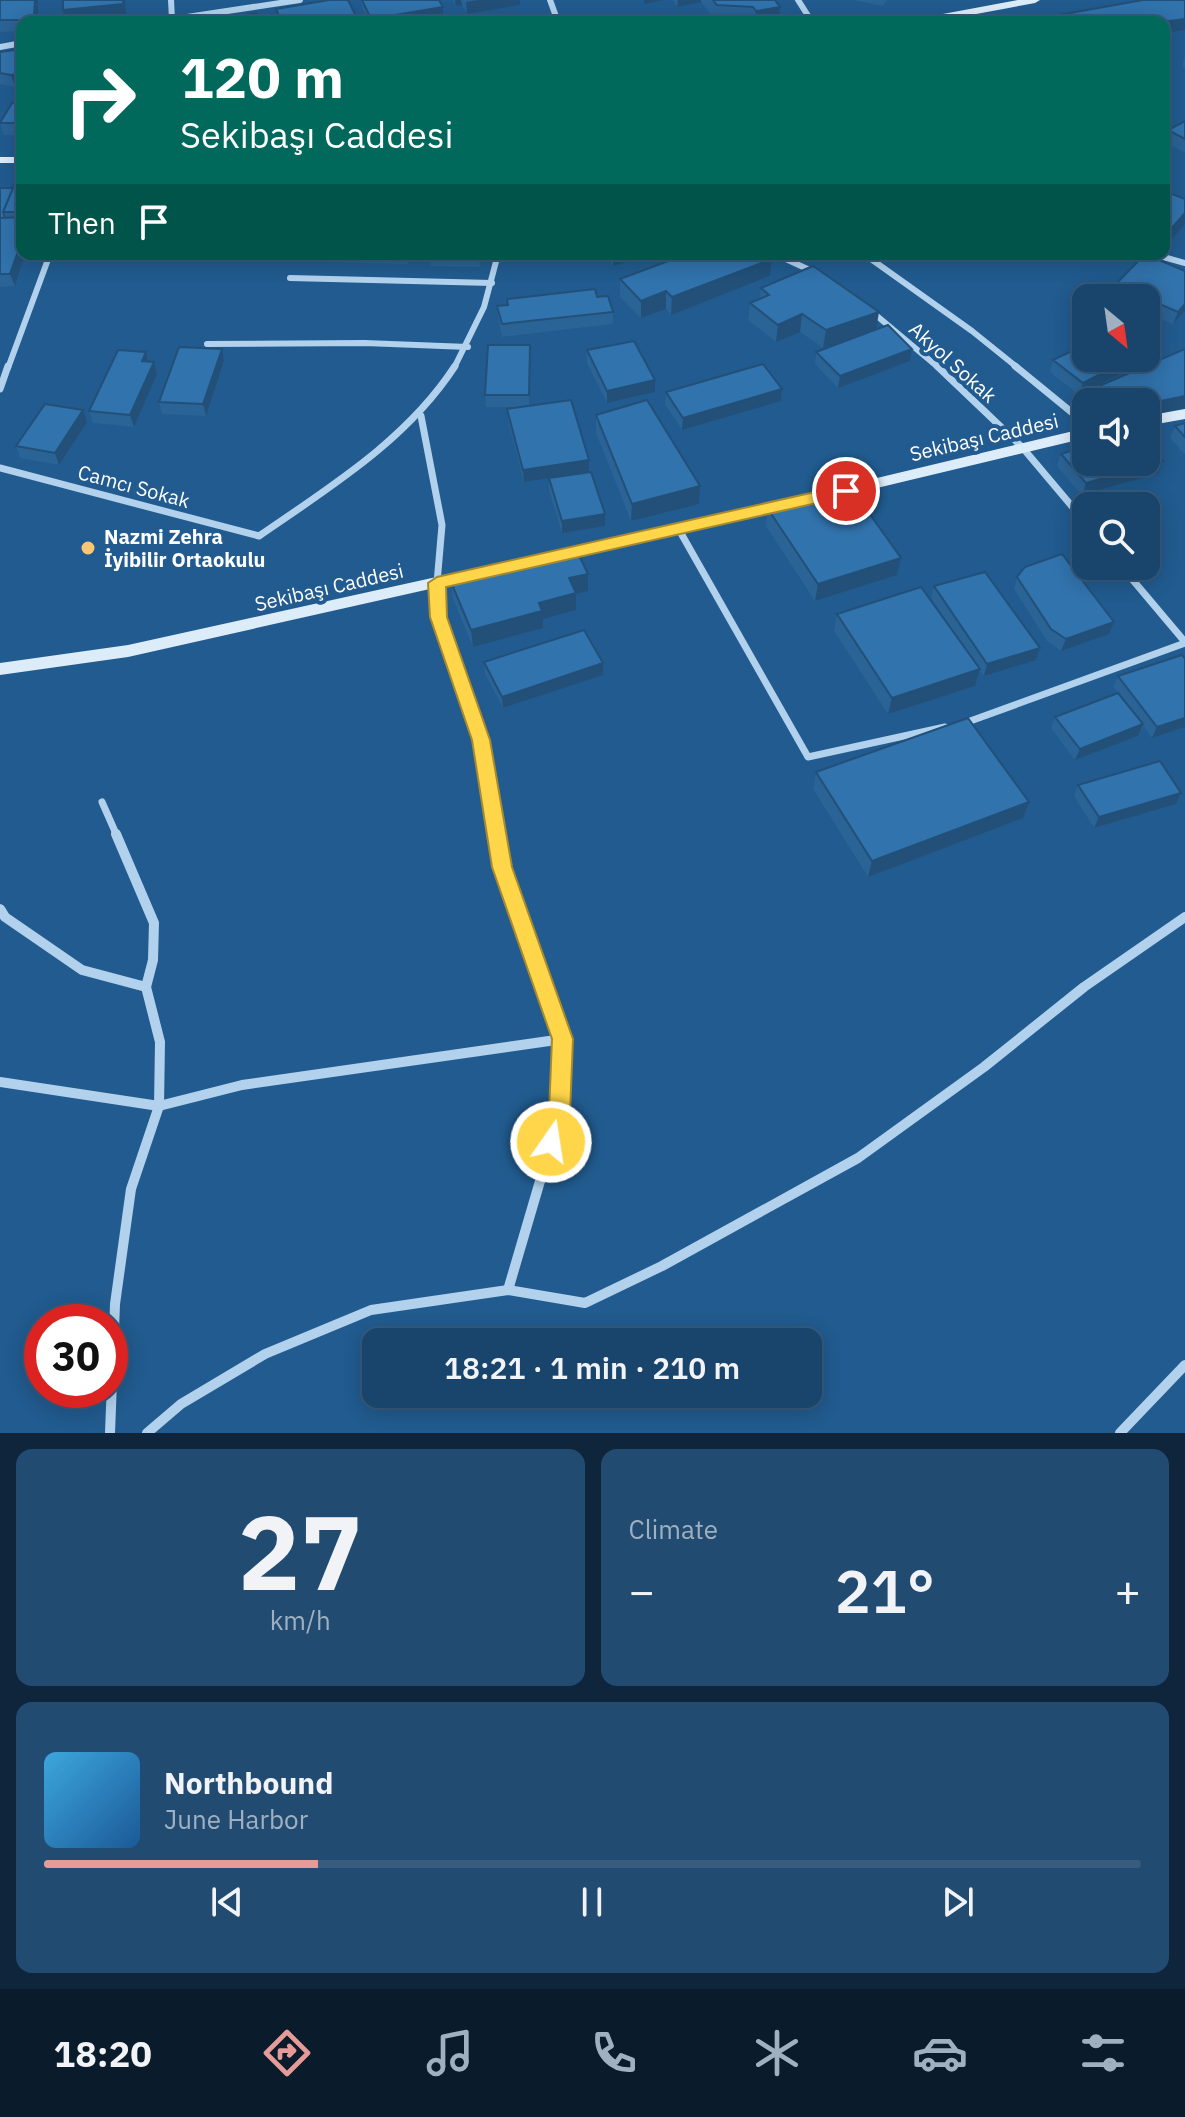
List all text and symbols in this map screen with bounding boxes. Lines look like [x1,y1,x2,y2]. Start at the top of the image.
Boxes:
text: 120 m [180,41,344,113]
icon: right [48,48,152,152]
text: Sekibaşı Caddesi [180,111,453,158]
icon: arrive [132,200,176,244]
text: Then [48,203,116,242]
north arrow [1072,284,1160,372]
map controls [1072,284,1160,580]
street label: Akyol Sokak [903,315,1003,409]
button: sound [1072,388,1160,476]
street label: Sekibaşı Caddesi [907,407,1061,467]
pin [812,457,880,525]
street label: Camcı Sokak [75,458,193,514]
icon: arrive [824,469,868,513]
button: search [1072,492,1160,580]
place label: Nazmi Zehra İyibilir Ortaokulu [104,523,265,573]
marker: Nazmi Zehra İyibilir Ortaokulu [79,539,97,557]
street label: Sekibaşı Caddesi [252,557,406,617]
position arrow [509,1100,593,1184]
speed limit sign: 30 [24,1304,128,1408]
text: 18:21 · 1 min · 210 m [444,1348,740,1387]
text: 27 [238,1483,363,1619]
text: Climate [629,1512,718,1546]
text: 21° [835,1551,935,1630]
text: − [629,1562,655,1619]
text: + [1115,1562,1141,1619]
text: km/h [270,1603,331,1637]
text: Northbound [164,1763,333,1802]
text: June Harbor [164,1802,308,1836]
icon: previous [205,1880,249,1924]
icon: pause [570,1880,614,1924]
icon: next [936,1880,980,1924]
icon: directions [259,2025,315,2081]
icon: music [422,2025,478,2081]
icon: phone [586,2025,642,2081]
icon: climate [749,2025,805,2081]
icon: car [912,2025,968,2081]
icon: filters [1075,2025,1131,2081]
text: 18:20 [54,2030,152,2077]

